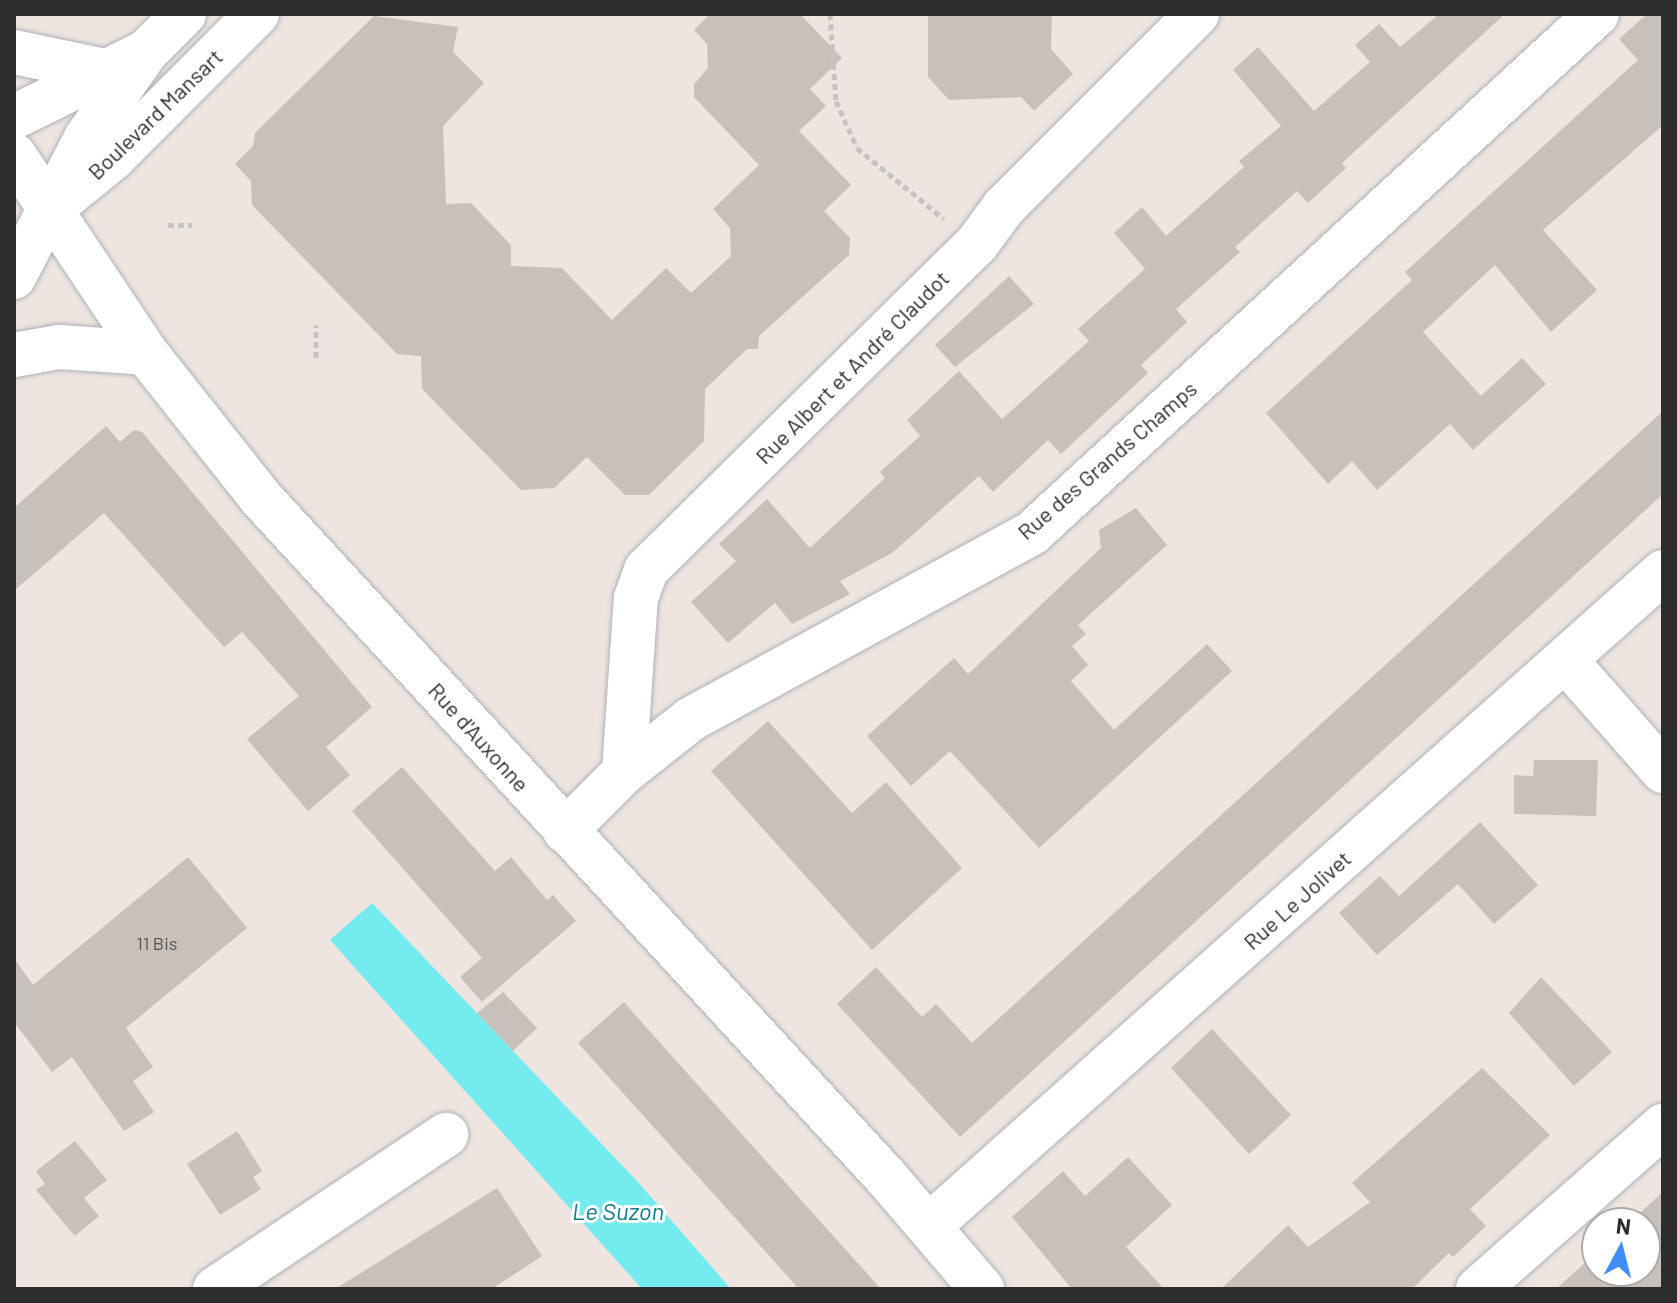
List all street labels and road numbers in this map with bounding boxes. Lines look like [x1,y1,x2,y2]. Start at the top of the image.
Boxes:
street label: Boulevard Mansart [82,43,228,185]
street label: Rue Albert et André Claudot [750,265,954,469]
street label: Rue des Grands Champs [1012,375,1202,545]
street label: Rue d'Auxonne [423,677,535,797]
street label: Rue Le Jolivet [1238,845,1356,955]

